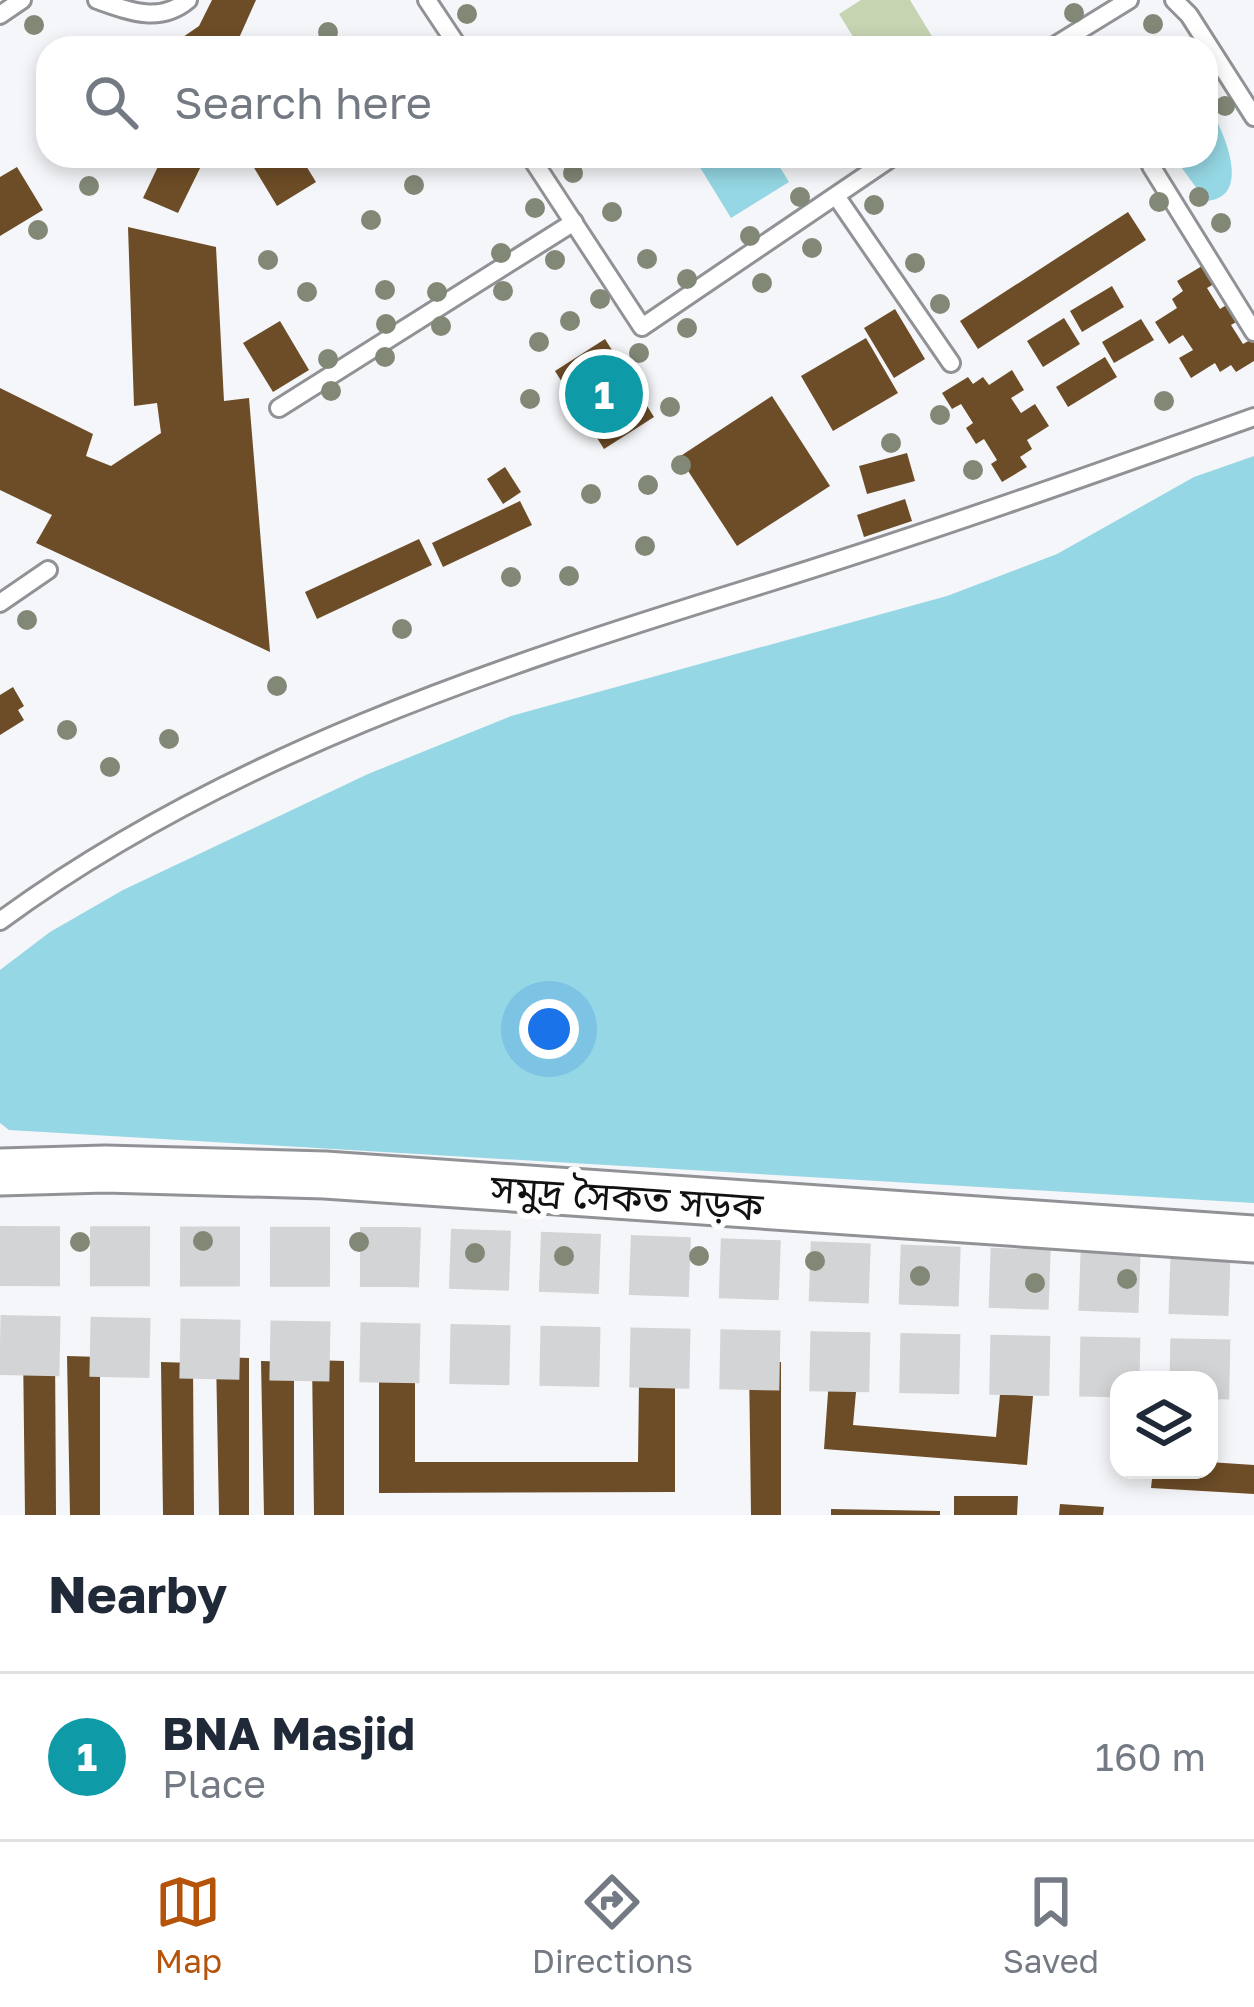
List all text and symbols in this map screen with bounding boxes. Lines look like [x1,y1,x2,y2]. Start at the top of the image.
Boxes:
search box [36,36,1218,168]
icon: search [78,69,144,135]
text: Search here [174,75,432,129]
pin: 1 [565,349,643,439]
your location [519,999,579,1059]
street label: সমুদ্র সৈকত সড়ক [488,1164,765,1230]
map controls [1110,1371,1218,1479]
button: layers [1110,1371,1218,1479]
text: Nearby [48,1563,227,1624]
text: BNA Masjid [162,1706,415,1760]
text: 1 [77,1733,97,1780]
text: 160 m [1095,1733,1206,1780]
text: Place [162,1760,266,1807]
tab: Map [155,1869,222,1980]
tab: Directions [532,1869,693,1980]
tab: Saved [1003,1869,1099,1980]

